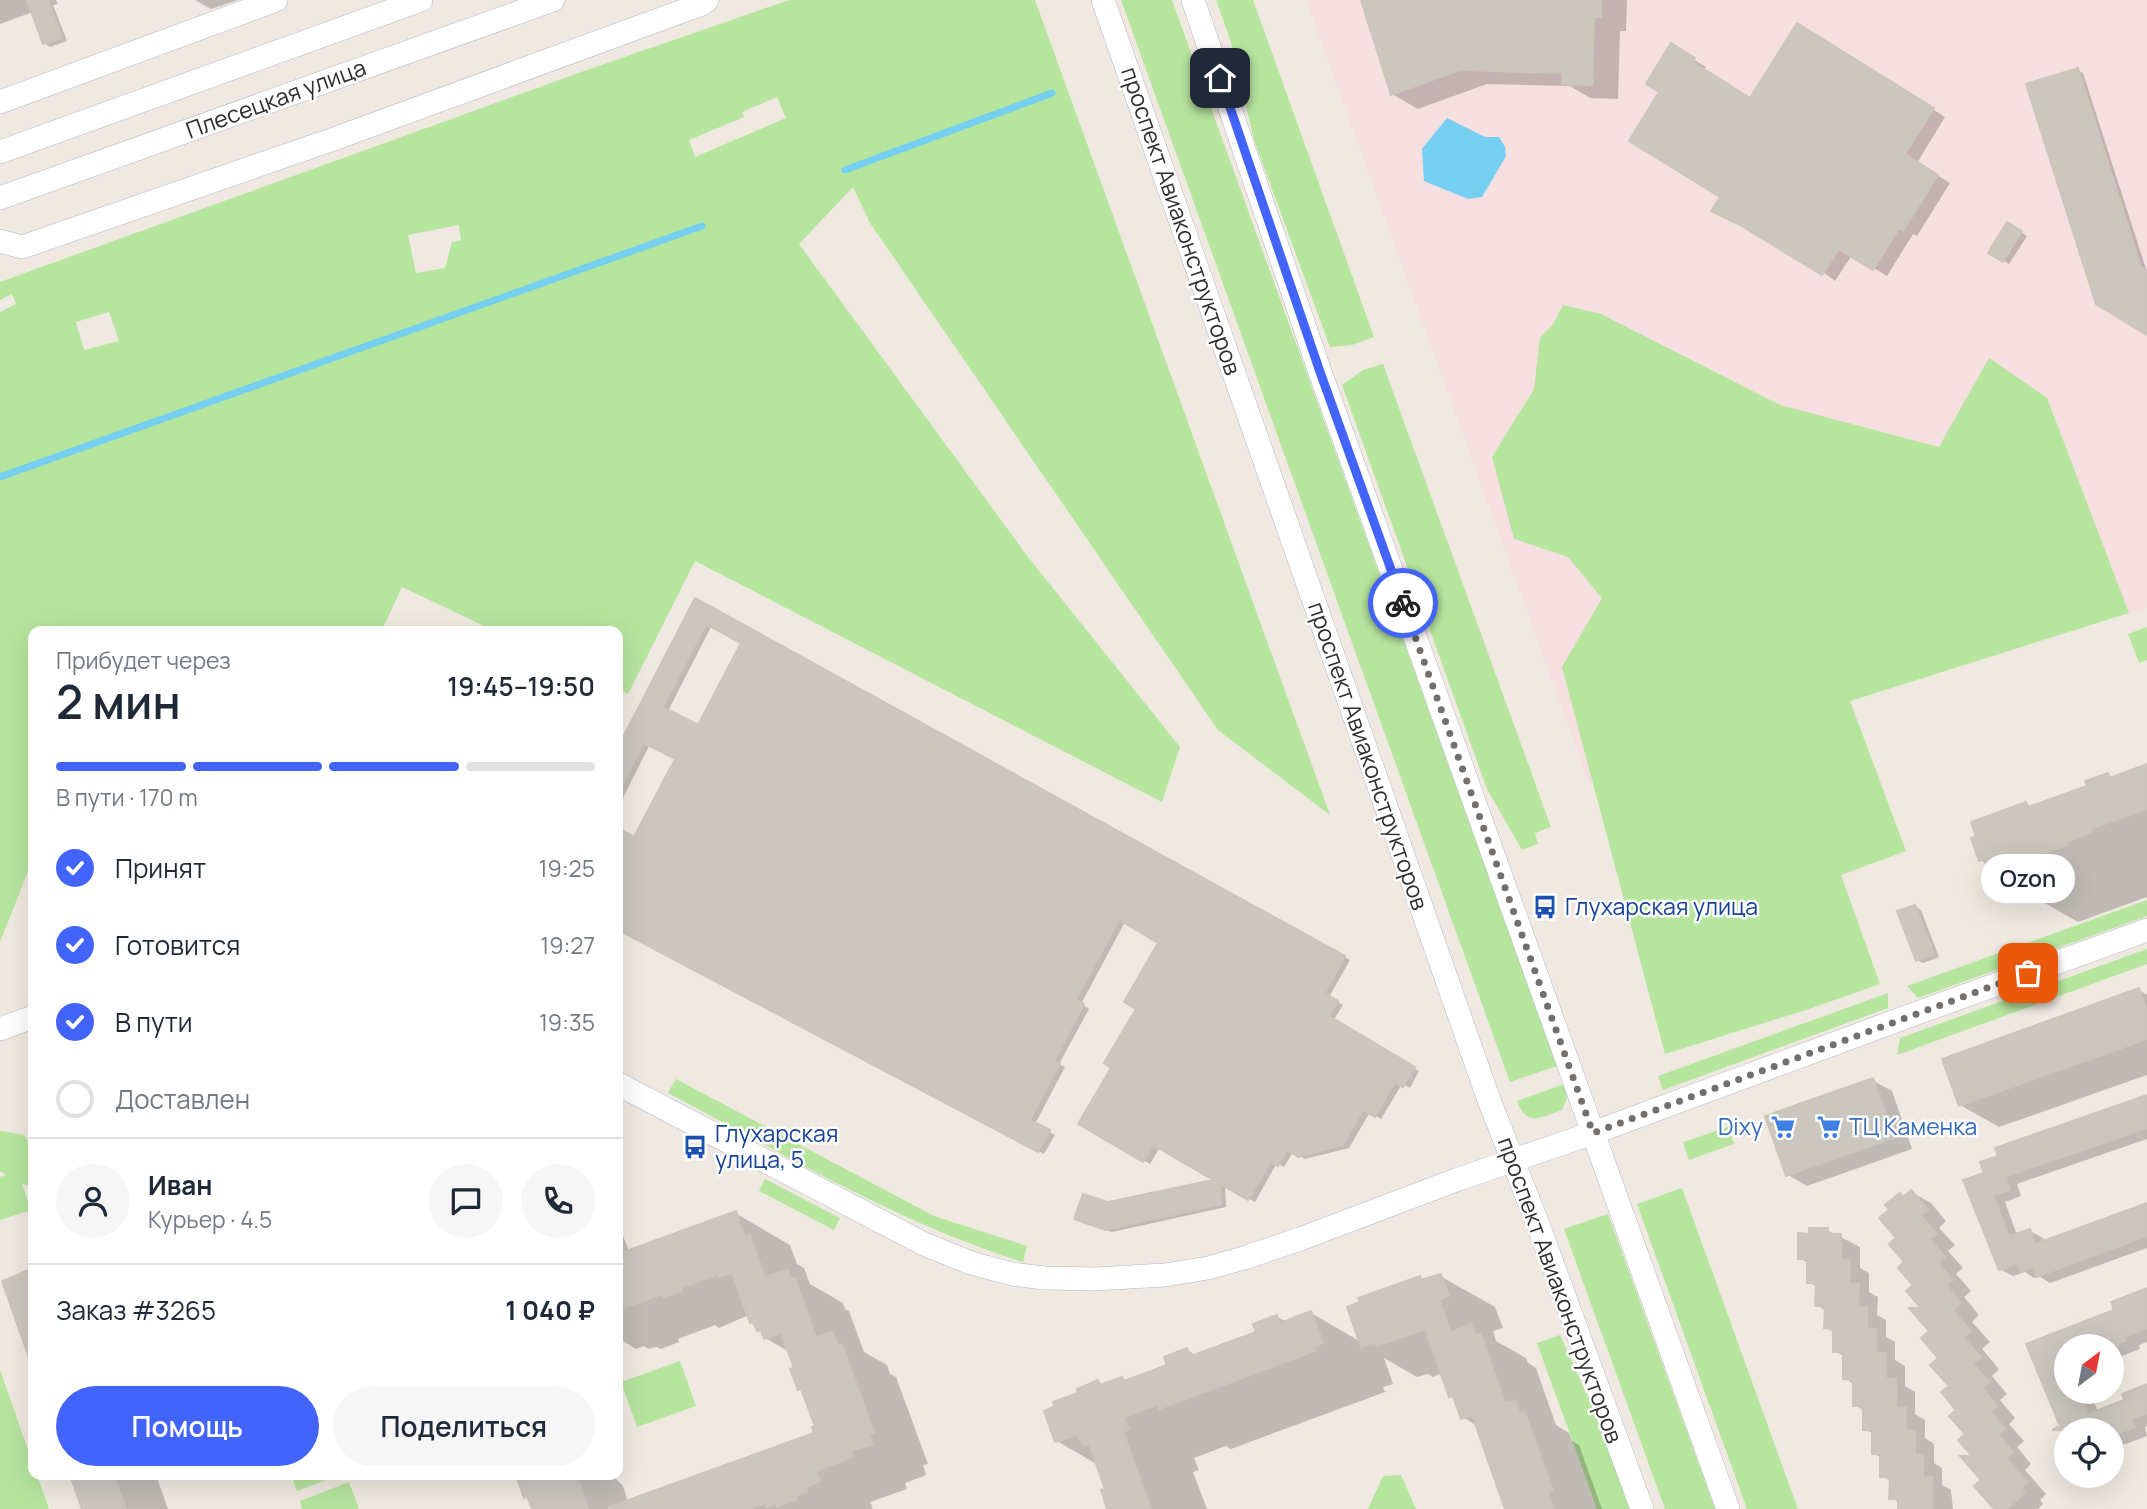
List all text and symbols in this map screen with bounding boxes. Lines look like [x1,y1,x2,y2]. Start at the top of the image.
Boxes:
pin [1190,48,1250,108]
street label: Плесецкая улица [181,51,370,145]
icon: home [1201,59,1239,97]
street label: проспект Авиаконструкторов [1114,62,1250,379]
courier [1368,568,1438,638]
icon: bike [1384,584,1422,622]
street label: проспект Авиаконструкторов [1301,597,1437,914]
text: Прибудет через [56,644,231,676]
text: 19:45–19:50 [447,668,595,704]
text: 2 мин [56,670,181,733]
text: В пути · 170 m [56,781,198,813]
icon: check [56,849,94,887]
text: Принят [115,850,206,886]
text: 19:25 [538,852,595,884]
callout: Ozon [1981,854,2075,903]
text: Ozon [2000,862,2056,894]
place label: Глухарская улица [1565,890,1758,922]
bus stop icon: Глухарская улица [1531,893,1559,921]
icon: check [56,926,94,964]
text: Готовится [115,927,240,963]
text: 19:27 [540,929,595,961]
pin [1998,943,2058,1003]
icon: bag [2009,954,2047,992]
icon: check [56,1003,94,1041]
text: В пути [115,1004,193,1040]
text: 19:35 [539,1006,595,1038]
text: Доставлен [115,1081,250,1117]
place label: Dixy [1718,1110,1763,1142]
place label: ТЦ Каменка [1849,1110,1977,1142]
supermarket icon: Dixy [1769,1113,1797,1141]
supermarket icon: ТЦ Каменка [1815,1113,1843,1141]
place label: Глухарская улица, 5 [715,1117,838,1175]
street label: проспект Авиаконструкторов [1491,1132,1631,1447]
bus stop icon: Глухарская улица, 5 [681,1133,709,1161]
button: person [56,1164,130,1238]
button: chat [429,1164,503,1238]
button: phone [521,1164,595,1238]
text: Иван [148,1167,212,1203]
text: Курьер · 4.5 [148,1203,272,1235]
text: Заказ #3265 [56,1292,216,1328]
text: 1 040 ₽ [505,1292,595,1328]
north arrow [2054,1334,2124,1404]
map controls [2054,1334,2124,1488]
button: Помощь [56,1386,319,1466]
button: Поделиться [333,1386,595,1466]
button: locate [2054,1418,2124,1488]

